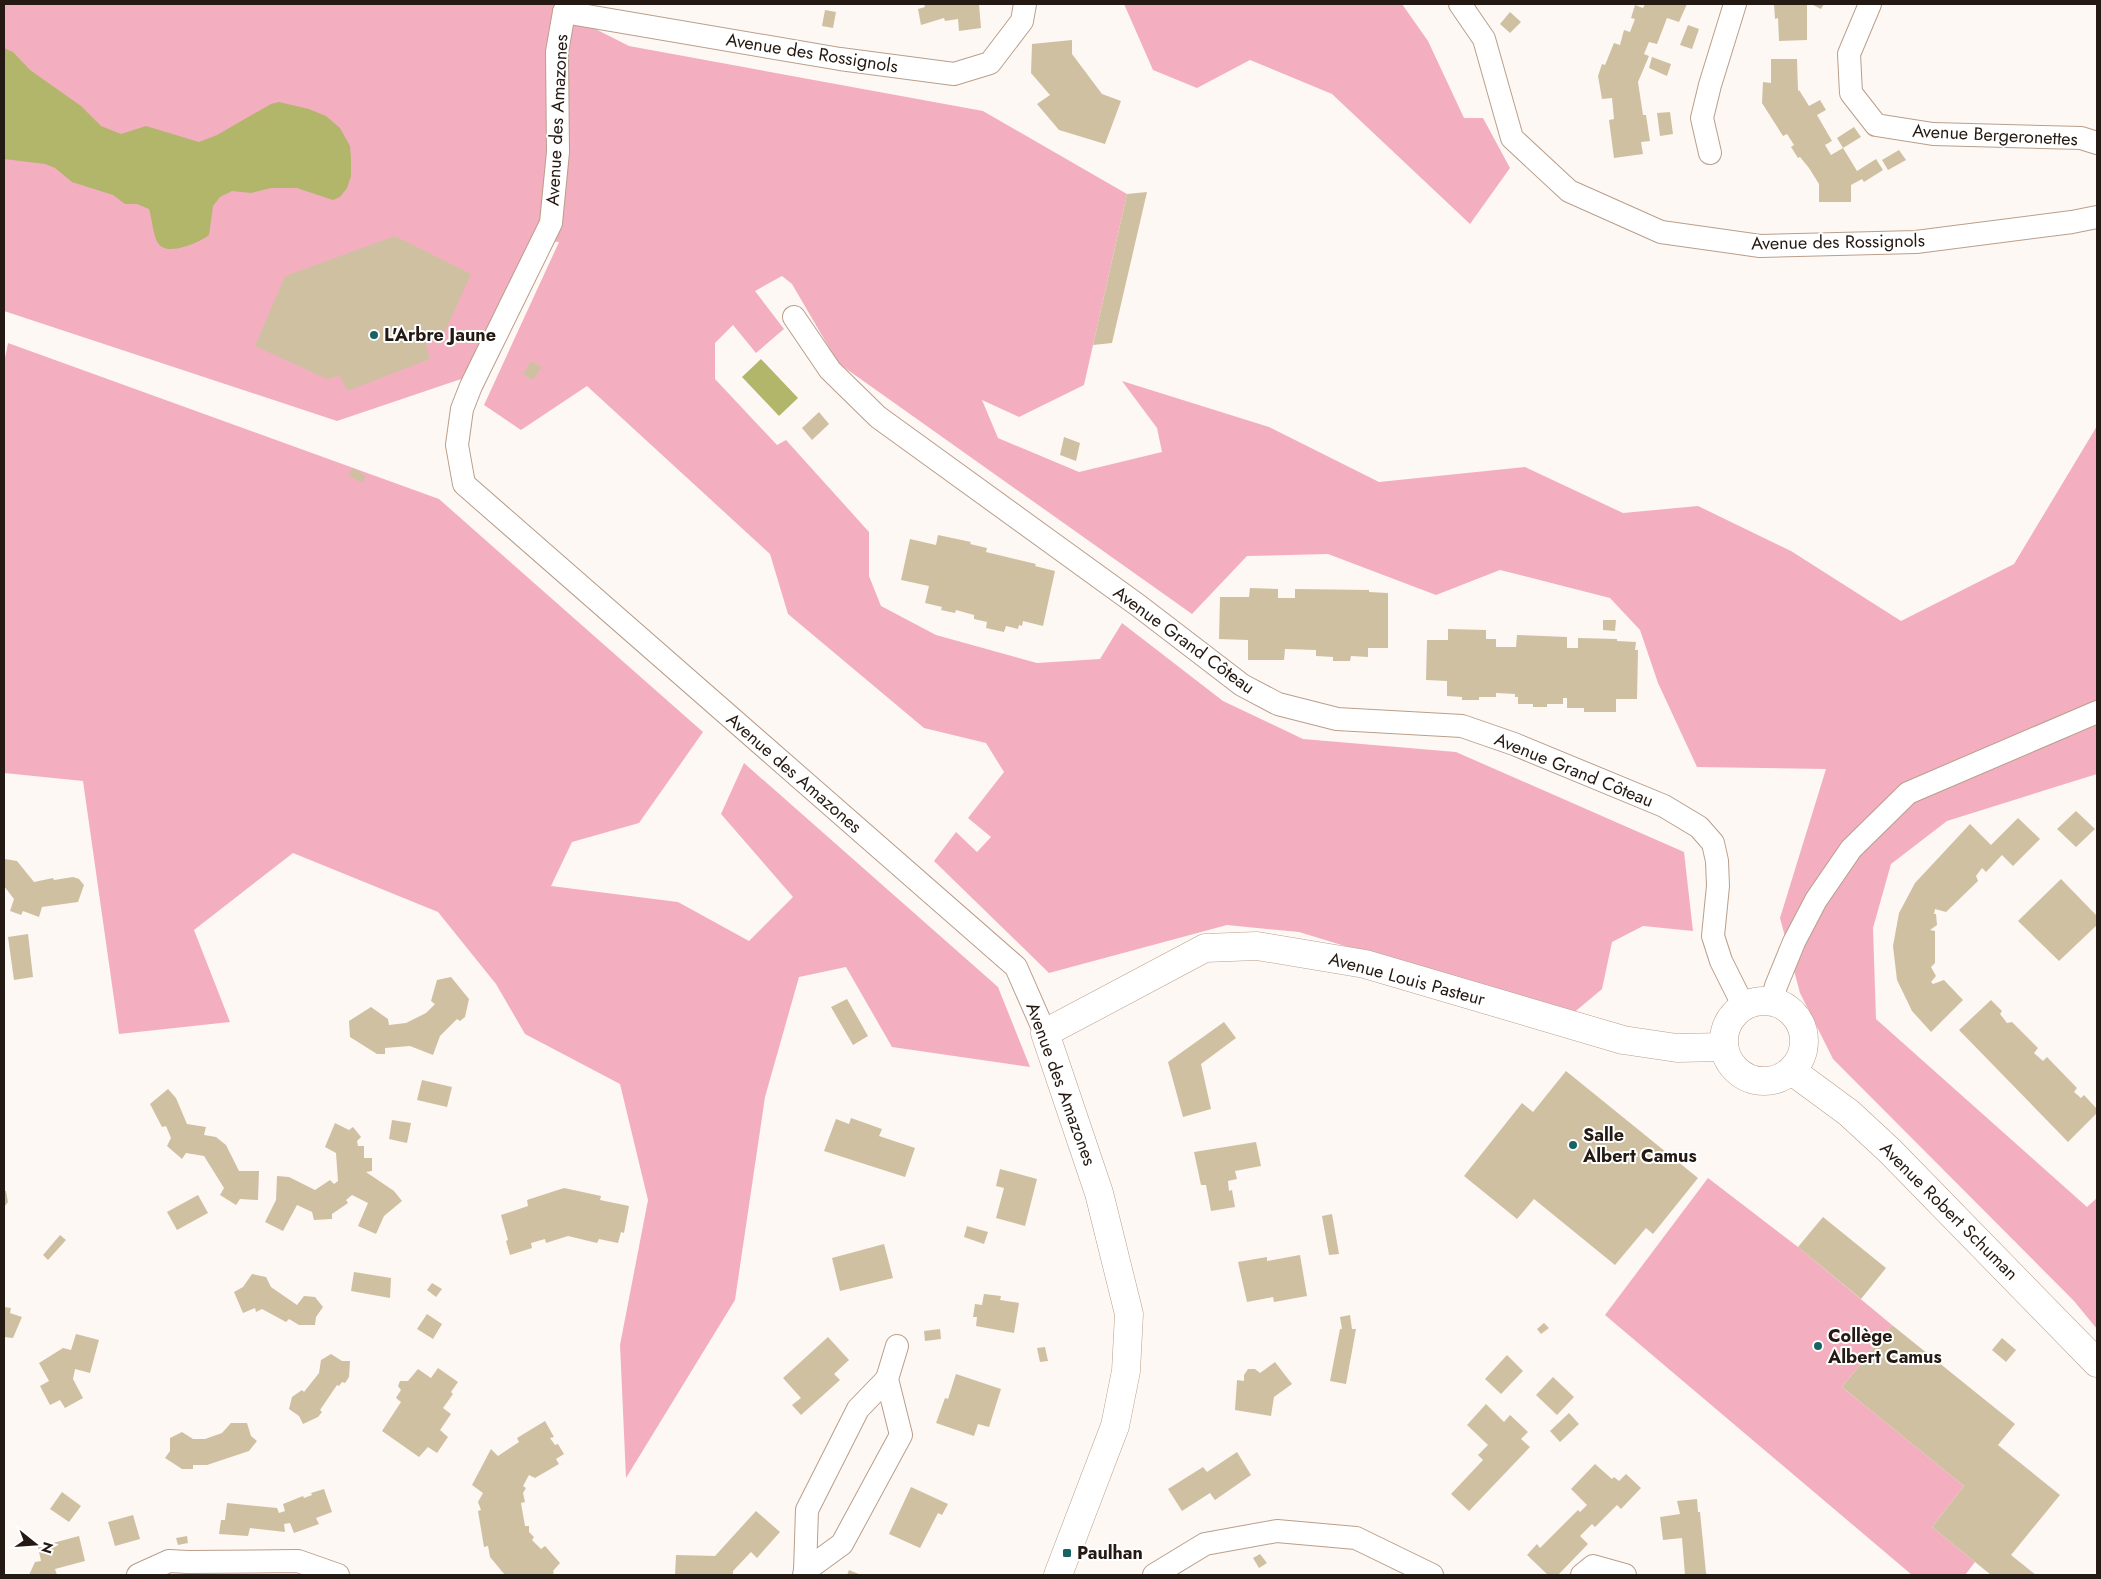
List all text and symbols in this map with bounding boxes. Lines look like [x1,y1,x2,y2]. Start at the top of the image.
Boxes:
street label: Avenue des Rossignols [724,27,900,79]
street label: Avenue des Amazones [540,33,574,207]
street label: Avenue Bergeronettes [1912,118,2078,152]
street label: Avenue des Rossignols [1751,227,1925,257]
place label: L'Arbre Jaune [384,322,496,348]
marker: L'Arbre Jaune [368,329,380,341]
street label: Avenue Grand Côteau [1108,580,1260,700]
street label: Avenue des Amazones [721,707,867,839]
street label: Avenue Grand Côteau [1491,726,1657,814]
street label: Avenue Louis Pasteur [1326,946,1489,1013]
street label: Avenue des Amazones [1019,999,1103,1169]
place label: Salle Albert Camus [1582,1122,1697,1169]
street label: Avenue Robert Schuman [1874,1136,2024,1286]
marker: Salle Albert Camus [1567,1139,1579,1151]
place label: Collège Albert Camus [1827,1323,1942,1370]
marker: Collège Albert Camus [1812,1340,1824,1352]
north arrow [10,1519,60,1569]
text: N [36,1540,59,1556]
place label: Paulhan [1077,1540,1143,1566]
marker: Paulhan [1061,1547,1073,1559]

